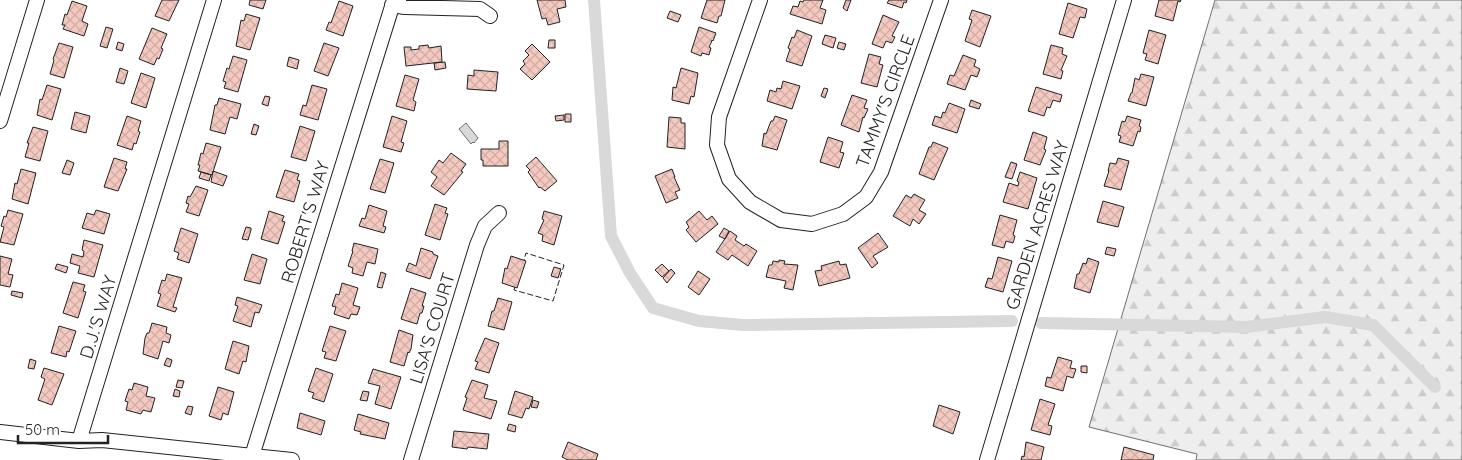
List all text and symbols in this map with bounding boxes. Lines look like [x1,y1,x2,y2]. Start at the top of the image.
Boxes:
street label: TAMMY'S CIRCLE [850,31,920,171]
street label: GARDEN ACRES WAY [1000,138,1074,312]
street label: ROBERT'S WAY [275,158,335,286]
street label: LISA'S COURT [404,269,460,387]
street label: D.J.'S WAY [74,272,122,362]
scale bar [18,412,108,444]
text: 50 m [25,420,60,439]

